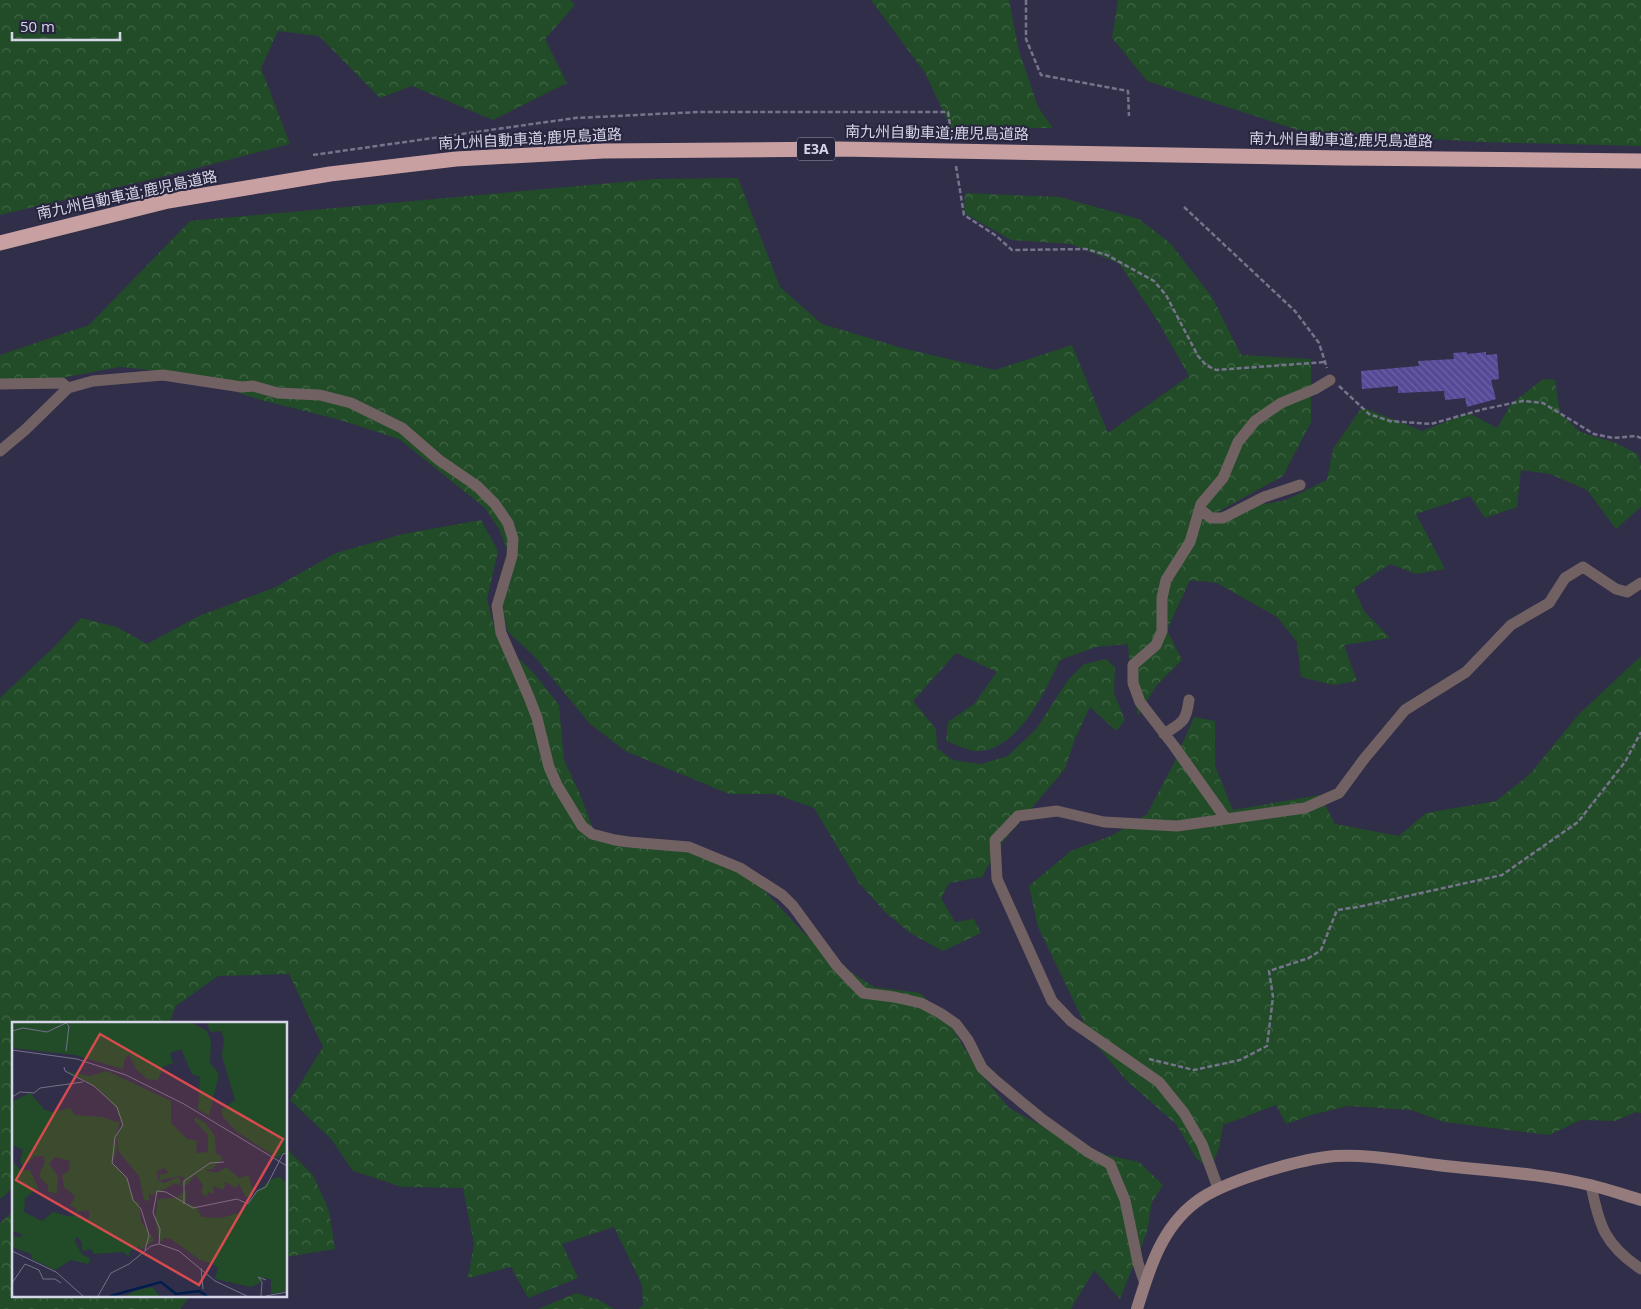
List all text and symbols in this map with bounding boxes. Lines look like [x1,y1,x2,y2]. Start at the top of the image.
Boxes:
scale bar [12,10,120,42]
text: 50 m [20,16,55,36]
street label: 南九州自動車道;鹿児島道路 [845,120,1029,144]
street label: 南九州自動車道;鹿児島道路 [438,123,622,153]
street label: 南九州自動車道;鹿児島道路 [1249,127,1433,151]
road number: E3A [797,138,835,160]
street label: 南九州自動車道;鹿児島道路 [35,165,219,223]
inset map [12,1022,288,1296]

